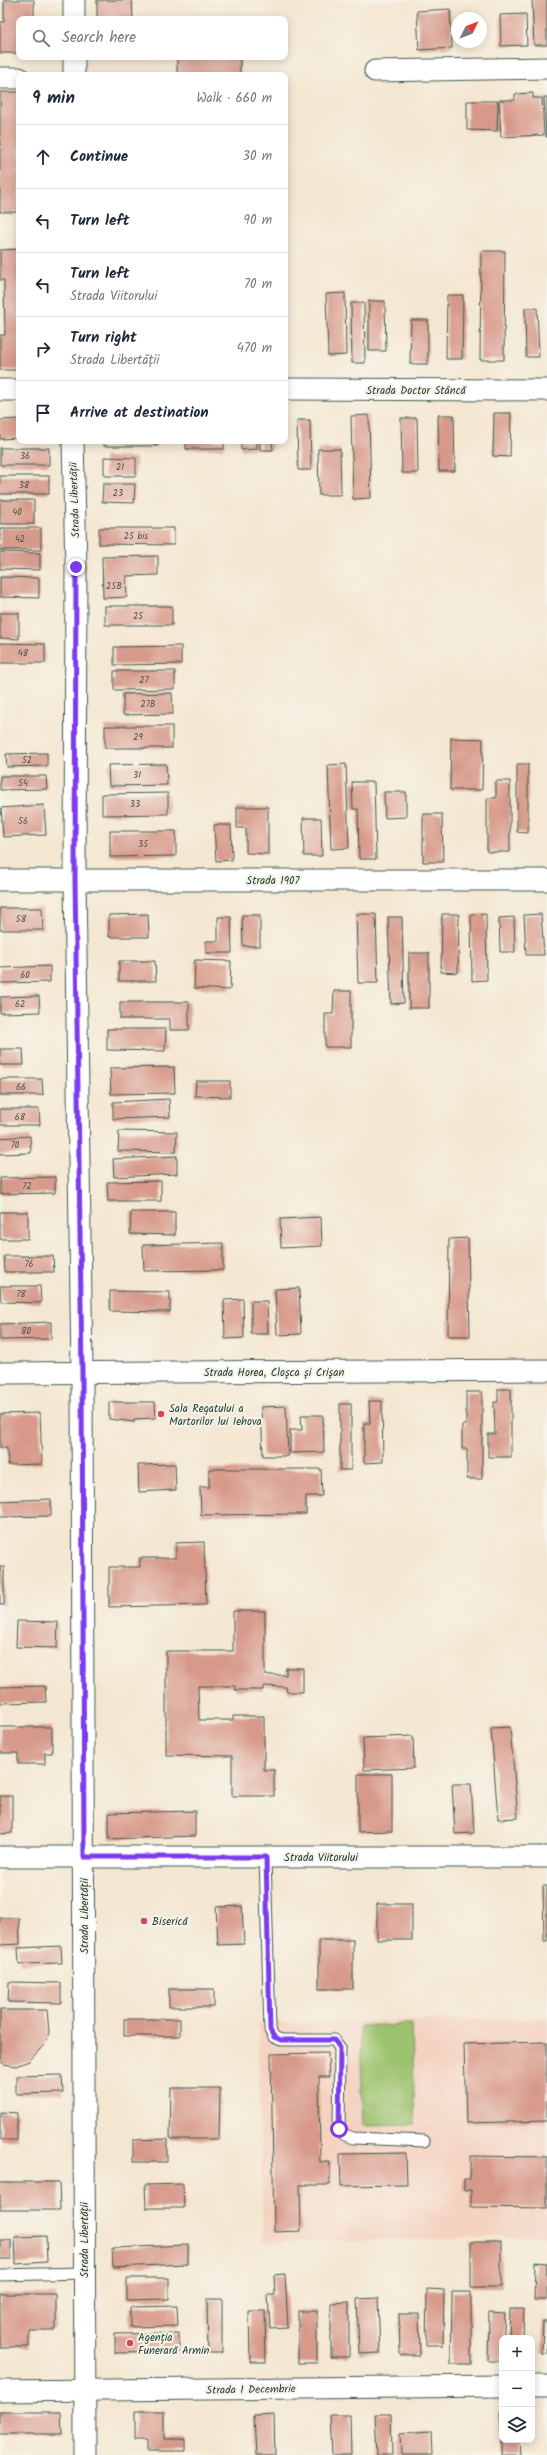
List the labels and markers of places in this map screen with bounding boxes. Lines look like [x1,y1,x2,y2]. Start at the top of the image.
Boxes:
place label: Sala Regatului a Martorilor lui Iehova [169,1400,262,1431]
marker: Sala Regatului a Martorilor lui Iehova [156,1409,166,1419]
place label: Biserică [152,1913,189,1931]
marker: Biserică [139,1916,149,1926]
place label: Agenția Funerară Armin [138,2329,210,2360]
marker: Agenția Funerară Armin [125,2338,135,2348]

